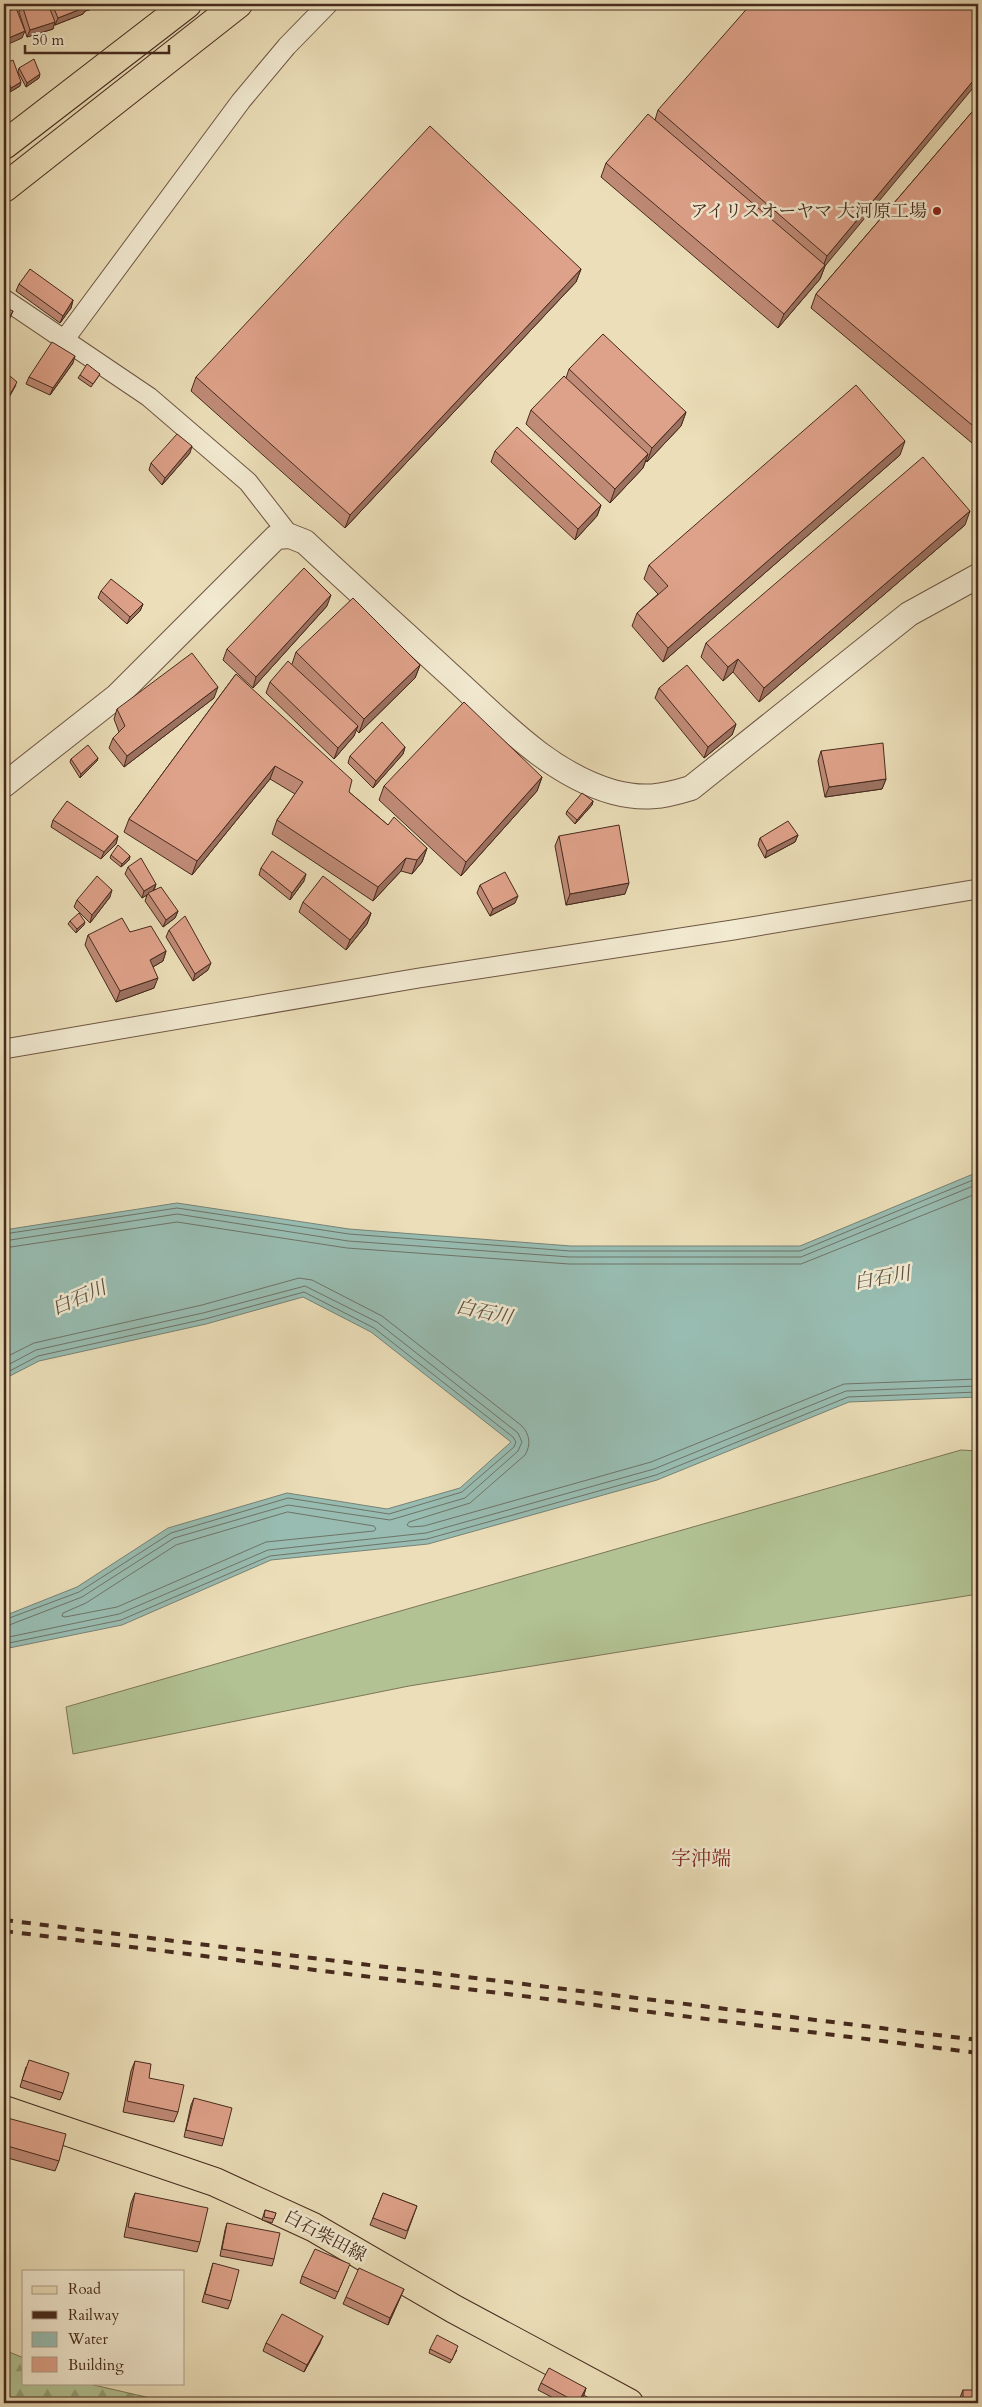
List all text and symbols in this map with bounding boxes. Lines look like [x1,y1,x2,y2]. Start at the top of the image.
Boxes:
scale bar [25,22,169,54]
text: 50 m [32,30,64,50]
place label: アイリスオーヤマ 大河原工場 [690,199,927,224]
marker: アイリスオーヤマ 大河原工場 [931,205,943,217]
water label: 白石川 [852,1260,914,1296]
water label: 白石川 [48,1274,112,1321]
water label: 白石川 [453,1293,517,1331]
district label: 字沖端 [671,1845,731,1872]
street label: 白石柴田線 [279,2204,371,2268]
legend [22,2270,185,2384]
text: Road [68,2279,101,2299]
text: Railway [68,2305,119,2325]
text: Water [67,2329,109,2349]
text: Building [68,2355,124,2375]

